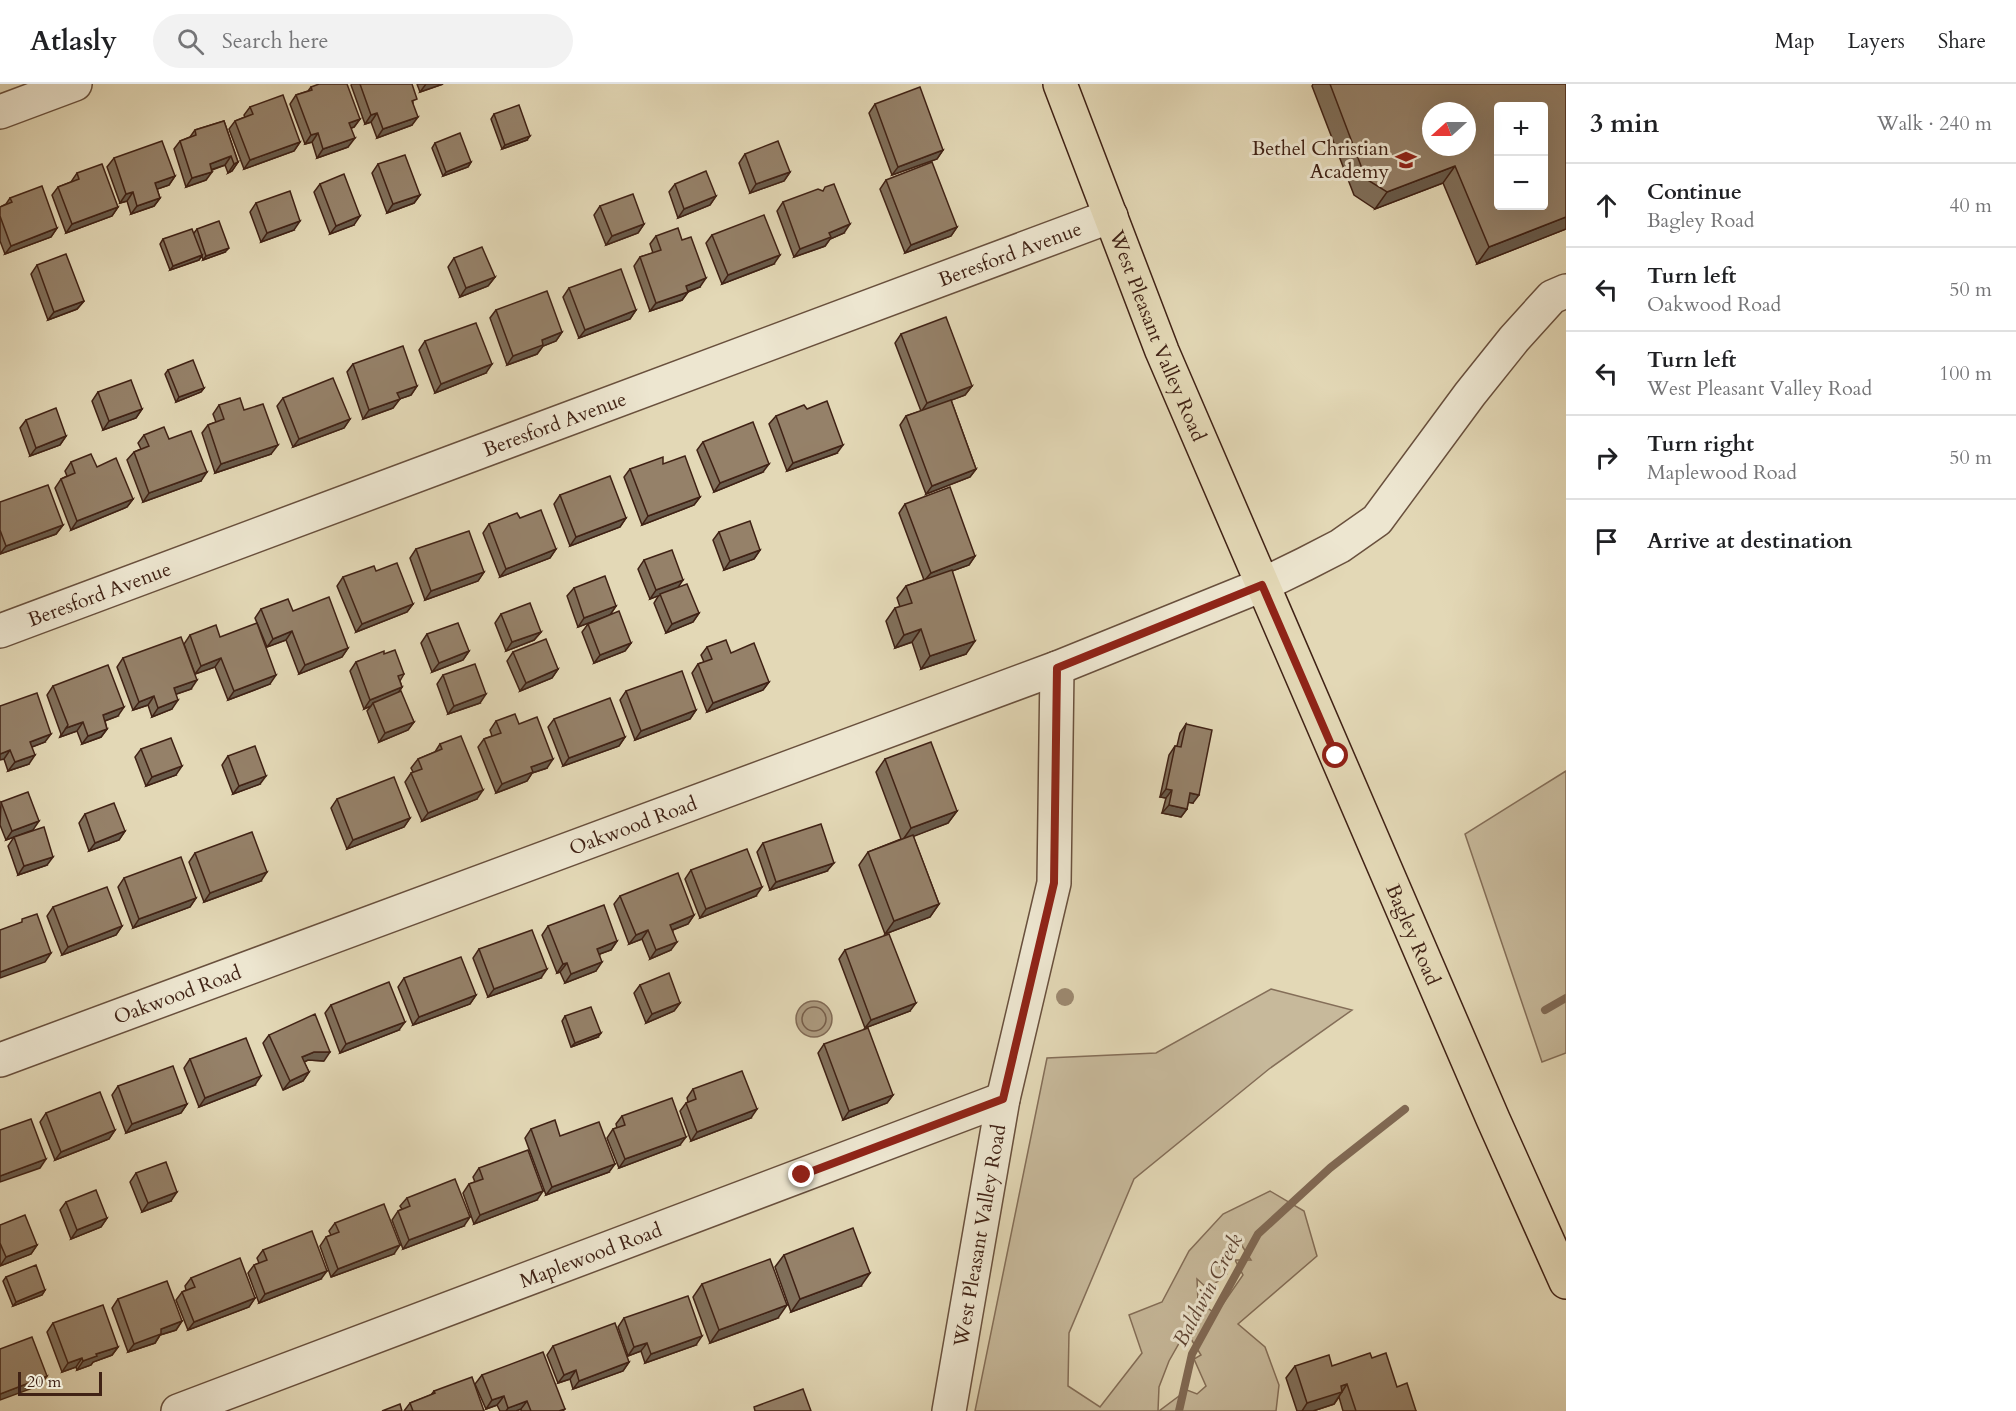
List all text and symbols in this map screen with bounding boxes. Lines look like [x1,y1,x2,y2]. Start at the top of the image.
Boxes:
search box [153,14,573,68]
text: Atlasly [30,22,117,60]
icon: search [174,25,207,58]
text: Search here [222,26,328,56]
text: Map [1775,27,1815,56]
text: Layers [1848,27,1905,56]
text: Share [1938,27,1986,56]
north arrow [1422,102,1476,156]
map controls [1494,102,1548,210]
button: + [1494,102,1548,156]
text: 3 min [1590,106,1659,141]
text: Walk · 240 m [1877,110,1992,137]
place label: Bethel Christian Academy [1252,135,1390,185]
school or university icon: Bethel Christian Academy [1394,148,1418,172]
button: − [1494,156,1548,210]
text: Continue [1647,177,1742,207]
icon: ahead [1590,189,1623,222]
text: 40 m [1949,192,1992,219]
text: Bagley Road [1647,207,1755,234]
street label: Beresford Avenue [934,215,1085,293]
street label: West Pleasant Valley Road [1103,225,1213,446]
text: Turn left [1647,261,1736,291]
icon: left [1590,273,1623,306]
text: 50 m [1949,276,1992,303]
text: Oakwood Road [1647,291,1781,318]
text: Turn left [1647,345,1736,375]
icon: left [1590,357,1623,390]
text: 100 m [1939,360,1992,387]
text: West Pleasant Valley Road [1647,375,1872,402]
street label: Beresford Avenue [479,385,630,463]
text: Turn right [1647,429,1754,459]
icon: right [1590,441,1623,474]
text: 50 m [1949,444,1992,471]
text: Maplewood Road [1647,459,1797,486]
icon: arrive [1590,525,1623,558]
text: Arrive at destination [1647,526,1852,556]
street label: Beresford Avenue [24,555,175,633]
route start [1322,742,1348,768]
street label: Oakwood Road [565,789,701,861]
street label: Bagley Road [1380,880,1447,989]
street label: Oakwood Road [110,958,245,1030]
street label: West Pleasant Valley Road [947,1122,1012,1350]
route end [788,1161,814,1187]
street label: Maplewood Road [516,1216,666,1294]
water label: Baldwin Creek [1166,1228,1250,1351]
scale bar [18,1369,102,1396]
text: 20 m [27,1371,61,1393]

